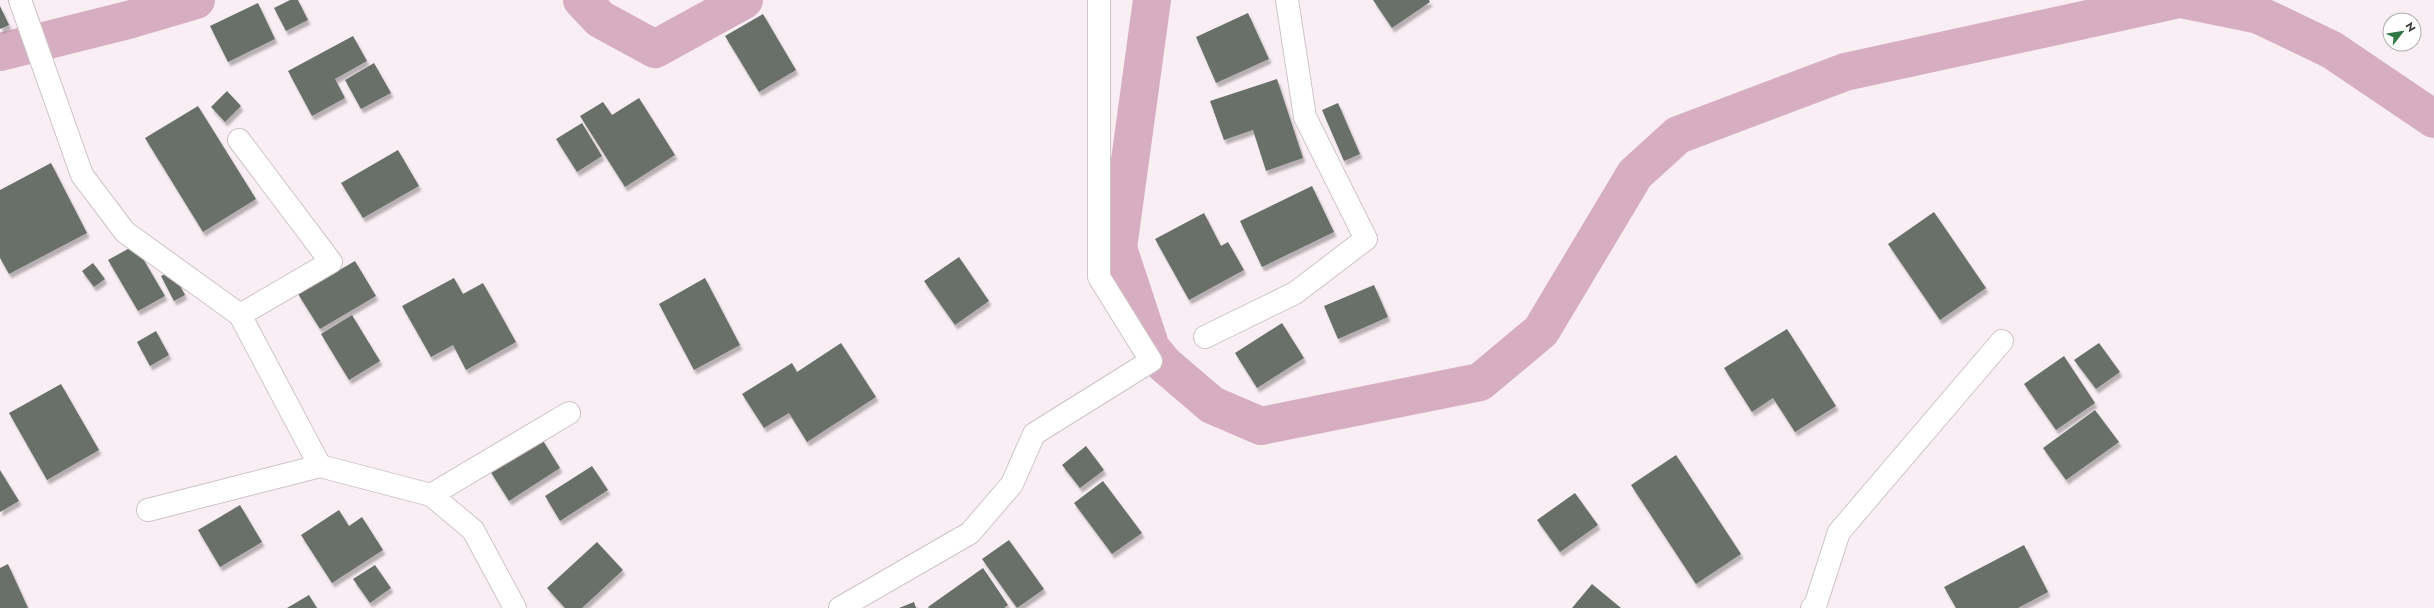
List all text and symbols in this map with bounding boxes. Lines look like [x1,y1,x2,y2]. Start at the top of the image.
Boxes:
north arrow [2382,12,2422,52]
text: N [2401,19,2420,35]

